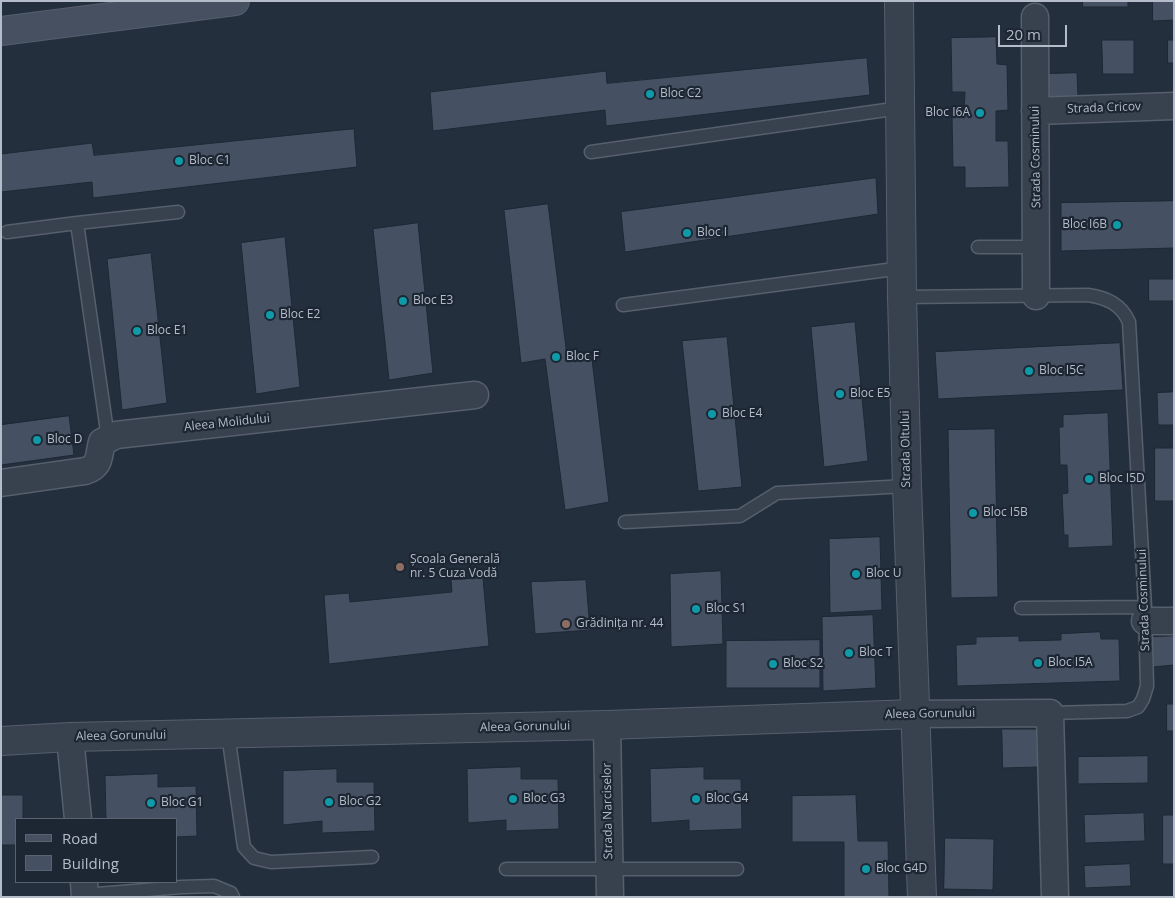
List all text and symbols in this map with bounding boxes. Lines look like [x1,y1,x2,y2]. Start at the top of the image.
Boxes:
scale bar [1000,15,1069,47]
text: 20 m [1006,24,1041,44]
place label: Bloc C2 [660,87,701,101]
marker: Bloc C2 [644,88,656,100]
street label: Strada Cricov [1067,100,1141,116]
place label: Bloc I6A [925,106,970,120]
street label: Strada Cosminului [1028,106,1044,208]
marker: Bloc I6A [974,107,986,119]
place label: Bloc C1 [189,154,230,168]
marker: Bloc C1 [173,155,185,167]
place label: Bloc I6B [1062,218,1107,232]
marker: Bloc I6B [1111,219,1123,231]
place label: Bloc I [697,226,727,240]
marker: Bloc I [681,227,693,239]
place label: Bloc E3 [413,294,453,308]
marker: Bloc E3 [397,295,409,307]
place label: Bloc E2 [280,308,320,322]
marker: Bloc E2 [264,309,276,321]
place label: Bloc E1 [147,324,187,338]
marker: Bloc E1 [131,325,143,337]
place label: Bloc F [566,350,599,364]
marker: Bloc F [550,351,562,363]
place label: Bloc I5C [1039,364,1084,378]
marker: Bloc I5C [1023,365,1035,377]
place label: Bloc E5 [850,387,890,401]
marker: Bloc E5 [834,388,846,400]
place label: Bloc E4 [722,407,762,421]
marker: Bloc E4 [706,408,718,420]
street label: Strada Oltului [898,410,914,488]
street label: Aleea Molidului [183,411,271,435]
place label: Bloc D [47,433,83,447]
marker: Bloc D [31,434,43,446]
place label: Bloc I5D [1099,472,1145,486]
marker: Bloc I5D [1083,473,1095,485]
place label: Bloc I5B [983,506,1028,520]
marker: Bloc I5B [967,507,979,519]
street label: Strada Cosminului [1135,549,1153,651]
place label: Școala Generală nr. 5 Cuza Vodă [410,553,500,581]
marker: Școala Generală nr. 5 Cuza Vodă [394,561,406,573]
place label: Bloc U [866,567,902,581]
marker: Bloc U [850,568,862,580]
place label: Bloc S1 [706,602,746,616]
marker: Bloc S1 [690,603,702,615]
place label: Grădinița nr. 44 [576,617,663,631]
marker: Grădinița nr. 44 [560,618,572,630]
place label: Bloc T [859,646,892,660]
marker: Bloc T [843,647,855,659]
place label: Bloc I5A [1048,656,1093,670]
place label: Bloc S2 [783,657,823,671]
marker: Bloc I5A [1032,657,1044,669]
marker: Bloc S2 [767,658,779,670]
street label: Aleea Gorunului [885,706,975,722]
street label: Aleea Gorunului [480,719,570,735]
street label: Aleea Gorunului [76,728,166,744]
street label: Strada Narciselor [600,763,616,859]
place label: Bloc G3 [523,792,565,806]
place label: Bloc G4 [706,792,748,806]
marker: Bloc G3 [507,793,519,805]
marker: Bloc G4 [690,793,702,805]
place label: Bloc G2 [339,795,381,809]
place label: Bloc G1 [161,796,203,810]
marker: Bloc G2 [323,796,335,808]
marker: Bloc G1 [145,797,157,809]
legend [15,818,178,883]
text: Road [62,828,98,848]
text: Building [62,853,119,873]
place label: Bloc G4D [876,862,927,876]
marker: Bloc G4D [860,863,872,875]

